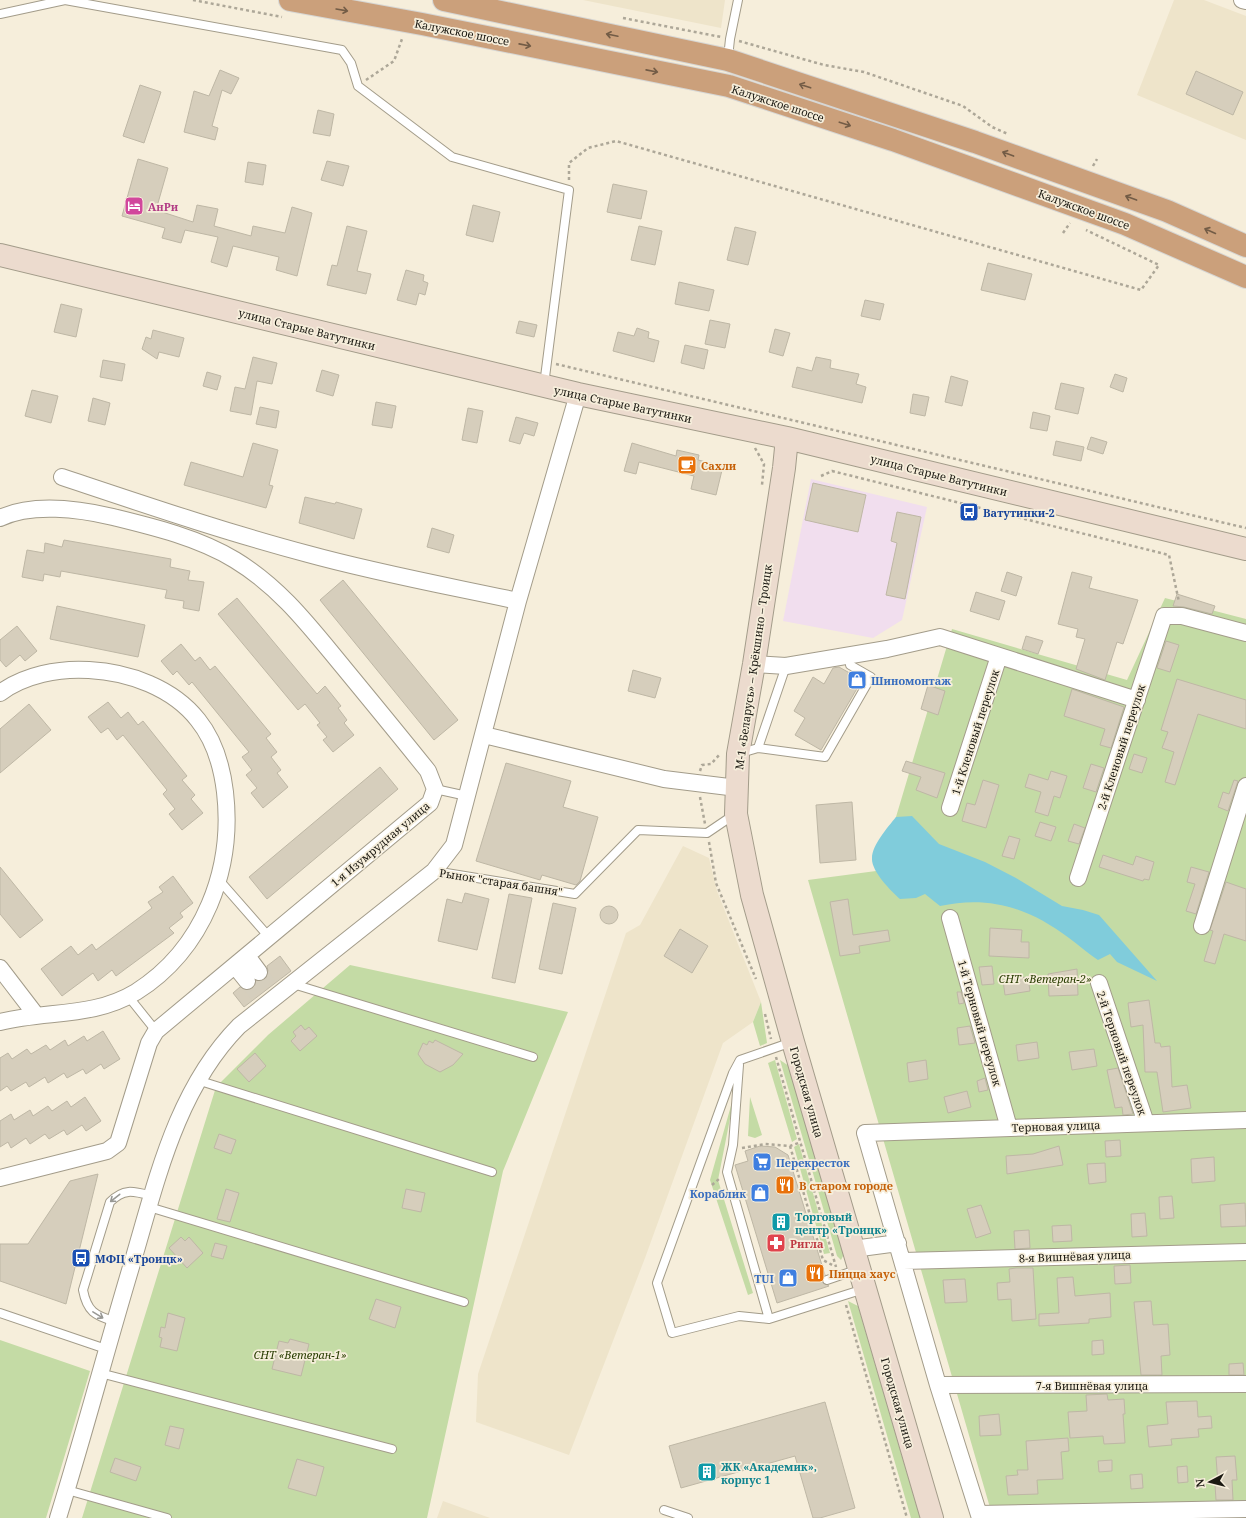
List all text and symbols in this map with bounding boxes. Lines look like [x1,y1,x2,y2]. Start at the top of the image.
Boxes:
one-way arrow [336,6,349,14]
street label: Калужское шоссе [413,15,511,49]
one-way arrow [606,31,619,39]
one-way arrow [518,41,531,49]
one-way arrow [646,67,659,75]
street label: Калужское шоссе [730,81,826,125]
one-way arrow [799,82,812,89]
one-way arrow [838,121,850,129]
one-way arrow [1003,150,1015,158]
street label: Калужское шоссе [1036,185,1132,233]
one-way arrow [1125,194,1137,202]
hotel icon: АнРи [123,195,145,217]
place label: АнРи [148,199,179,214]
one-way arrow [1205,226,1217,234]
street label: улица Старые Ватутинки [237,305,377,353]
street label: улица Старые Ватутинки [553,382,693,426]
street label: улица Старые Ватутинки [869,451,1009,499]
cafe icon: Сахли [676,454,698,476]
place label: Сахли [701,458,737,473]
bus stop icon: Ватутинки-2 [958,501,980,523]
place label: Ватутинки-2 [983,505,1055,520]
street label: М-1 «Беларусь» – Крёкшино – Троицк [731,563,775,771]
street label: 1-й Кленовый переулок [948,667,1003,797]
shop icon: Шиномонтаж [846,669,868,691]
place label: Шиномонтаж [871,673,951,688]
street label: 2-й Кленовый переулок [1094,682,1149,812]
street label: 1-я Изумрудная улица [327,798,433,890]
street label: Рынок "старая башня" [438,865,564,899]
street label: 1-й Терновый переулок [955,958,1005,1088]
park label: СНТ «Ветеран-2» [998,971,1092,986]
street label: 2-й Терновый переулок [1094,989,1151,1118]
street label: Городская улица [787,1045,827,1139]
street label: Терновая улица [1011,1117,1101,1135]
supermarket icon: Перекресток [751,1151,773,1173]
place label: Перекресток [776,1155,850,1170]
restaurant icon: В старом городе [774,1174,796,1196]
place label: В старом городе [799,1178,893,1193]
shop icon: Кораблик [749,1182,771,1204]
place label: Кораблик [690,1186,746,1201]
one-way arrow [110,1194,121,1202]
place label: Торговый центр «Троицк» [795,1209,887,1237]
building icon: Торговый центр «Троицк» [770,1211,792,1233]
pharmacy icon: Ригла [765,1232,787,1254]
place label: Ригла [790,1236,824,1251]
bus stop icon: МФЦ «Троицк» [70,1247,92,1269]
street label: 8-я Вишнёвая улица [1019,1247,1131,1265]
place label: МФЦ «Троицк» [95,1251,183,1266]
restaurant icon: Пицца хаус [804,1262,826,1284]
place label: Пицца хаус [829,1266,896,1281]
shop icon: TUI [777,1267,799,1289]
place label: TUI [754,1271,775,1286]
one-way arrow [92,1311,104,1319]
park label: СНТ «Ветеран-1» [253,1347,347,1362]
street label: Городская улица [878,1356,918,1450]
street label: 7-я Вишнёвая улица [1036,1378,1148,1393]
place label: ЖК «Академик», корпус 1 [721,1459,817,1487]
building icon: ЖК «Академик», корпус 1 [696,1461,718,1483]
north arrow [1190,1462,1230,1502]
text: N [1192,1478,1208,1488]

